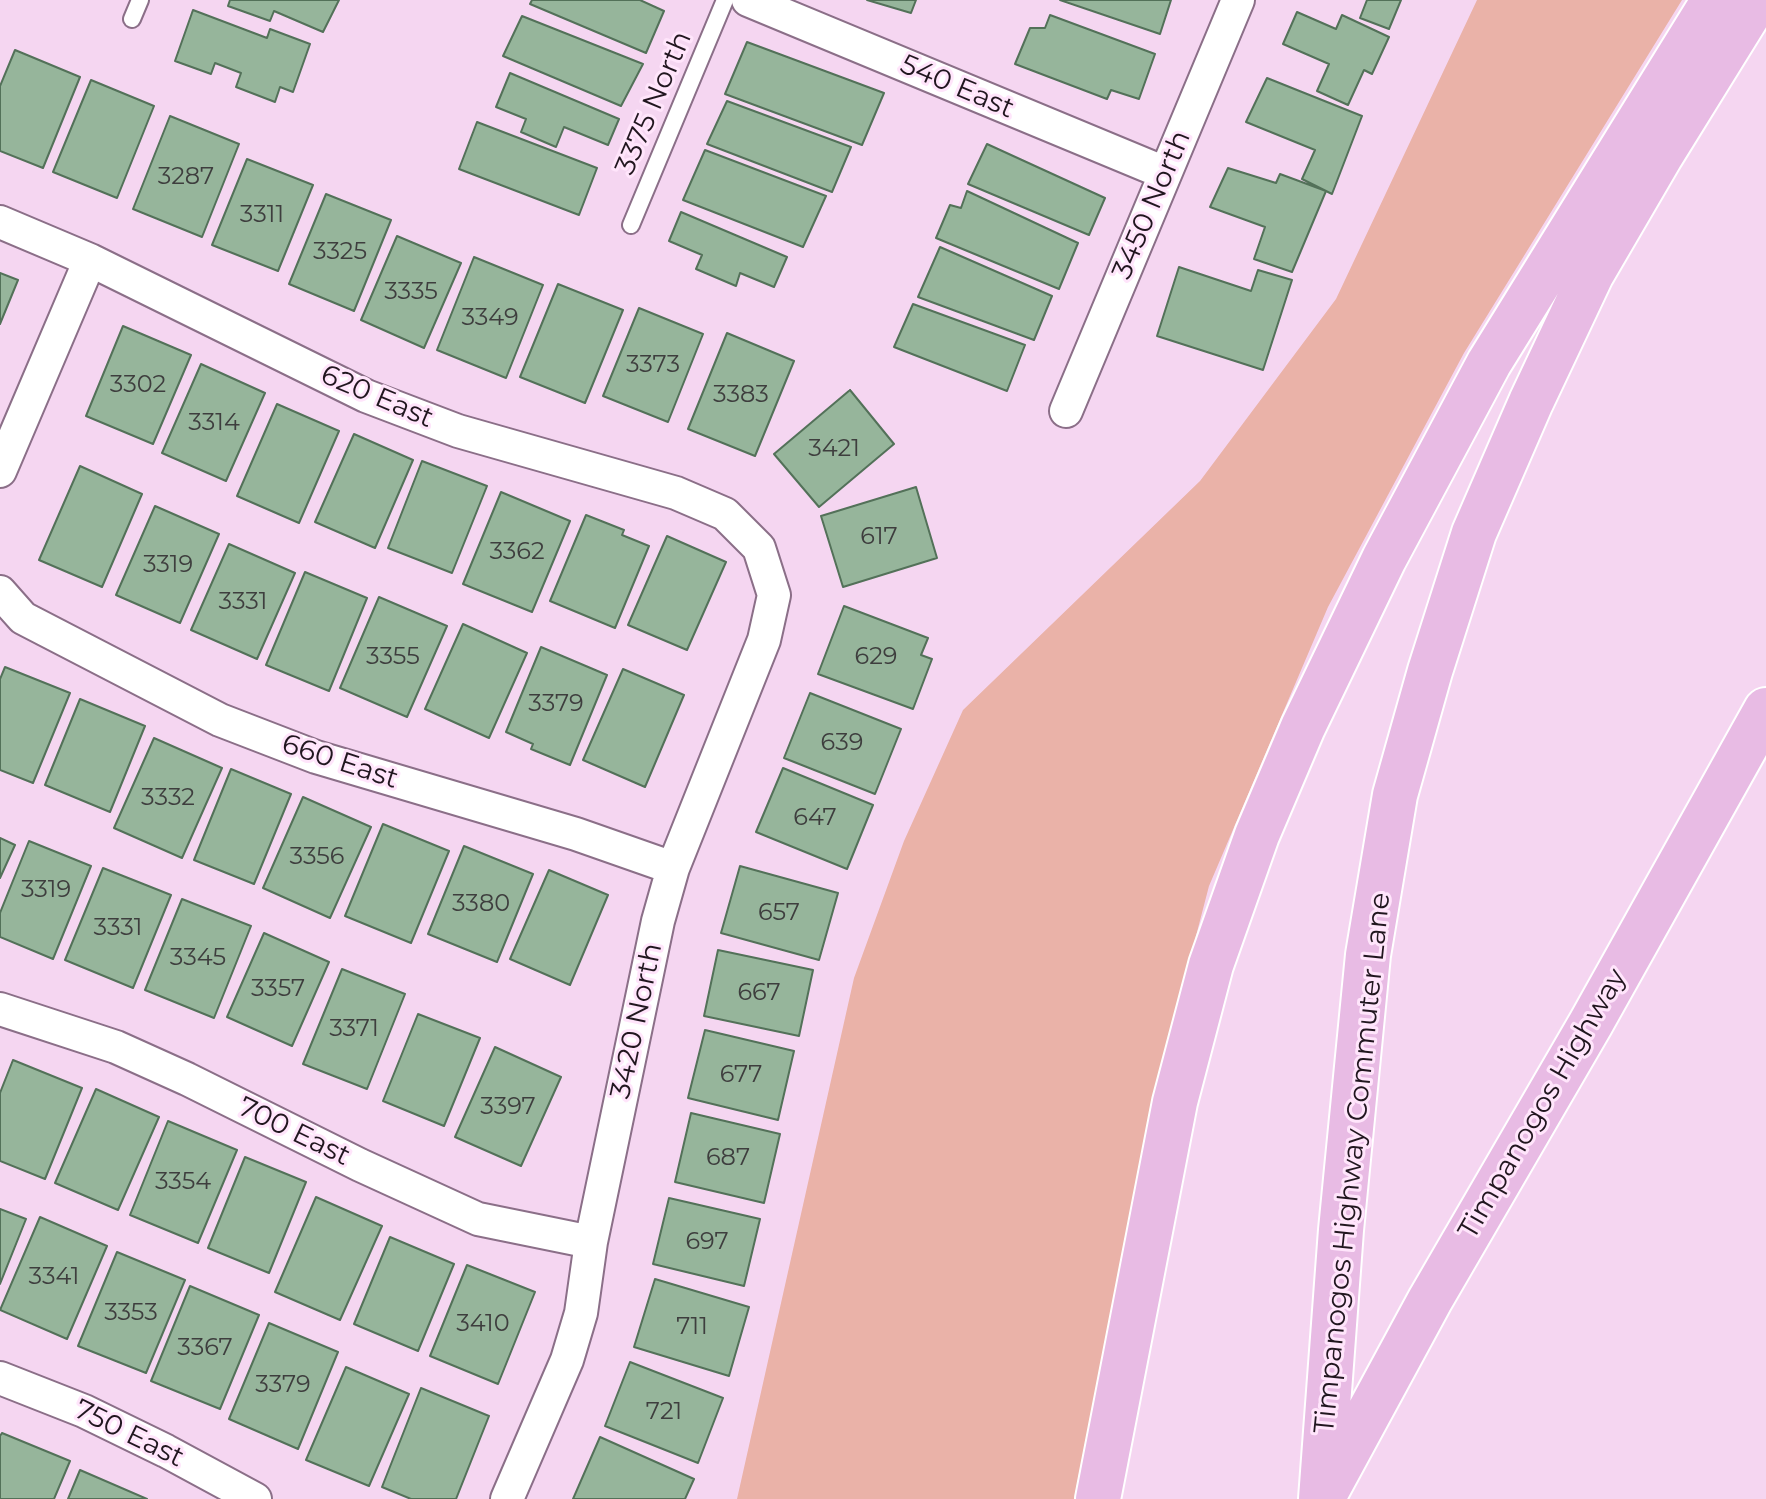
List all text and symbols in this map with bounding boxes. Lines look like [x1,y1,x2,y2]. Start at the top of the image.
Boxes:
street label: 3375 North [609,26,699,180]
street label: 540 East [895,48,1019,126]
street label: 3450 North [1106,126,1198,284]
house number: 3287 [158,163,214,191]
house number: 3311 [240,201,284,229]
house number: 3325 [313,238,367,266]
house number: 3335 [384,278,438,306]
house number: 3349 [461,304,519,332]
house number: 3373 [626,351,680,379]
street label: 620 East [316,358,438,436]
house number: 3302 [110,371,166,399]
house number: 3383 [713,381,769,409]
house number: 3314 [188,409,240,437]
house number: 3421 [808,435,860,463]
house number: 617 [860,523,898,551]
house number: 3362 [489,538,545,566]
house number: 3319 [143,551,193,579]
house number: 3331 [218,588,268,616]
house number: 3355 [366,643,420,671]
house number: 629 [855,643,897,671]
house number: 3379 [528,690,584,718]
street label: 660 East [278,727,402,797]
house number: 639 [821,729,863,757]
house number: 3332 [141,784,195,812]
house number: 647 [793,804,837,832]
house number: 3356 [290,843,344,871]
house number: 3319 [21,876,71,904]
house number: 3380 [452,890,510,918]
street label: Timpanogos Highway Commuter Lane [1308,891,1398,1435]
house number: 657 [758,899,800,927]
house number: 3331 [93,914,143,942]
street label: 3420 North [604,940,670,1102]
house number: 3345 [170,944,226,972]
street label: Timpanogos Highway [1452,963,1634,1245]
house number: 3357 [251,975,305,1003]
house number: 667 [737,979,781,1007]
house number: 3371 [329,1015,379,1043]
house number: 677 [720,1061,762,1089]
street label: 700 East [233,1091,355,1173]
house number: 3397 [480,1093,536,1121]
house number: 687 [706,1144,750,1172]
house number: 3354 [155,1168,211,1196]
house number: 697 [685,1228,729,1256]
house number: 3341 [29,1263,79,1291]
house number: 3353 [104,1299,158,1327]
house number: 3410 [456,1310,510,1338]
house number: 711 [676,1313,708,1341]
house number: 3367 [177,1334,233,1362]
house number: 3379 [255,1371,311,1399]
street label: 750 East [69,1393,189,1475]
house number: 721 [646,1398,682,1426]

